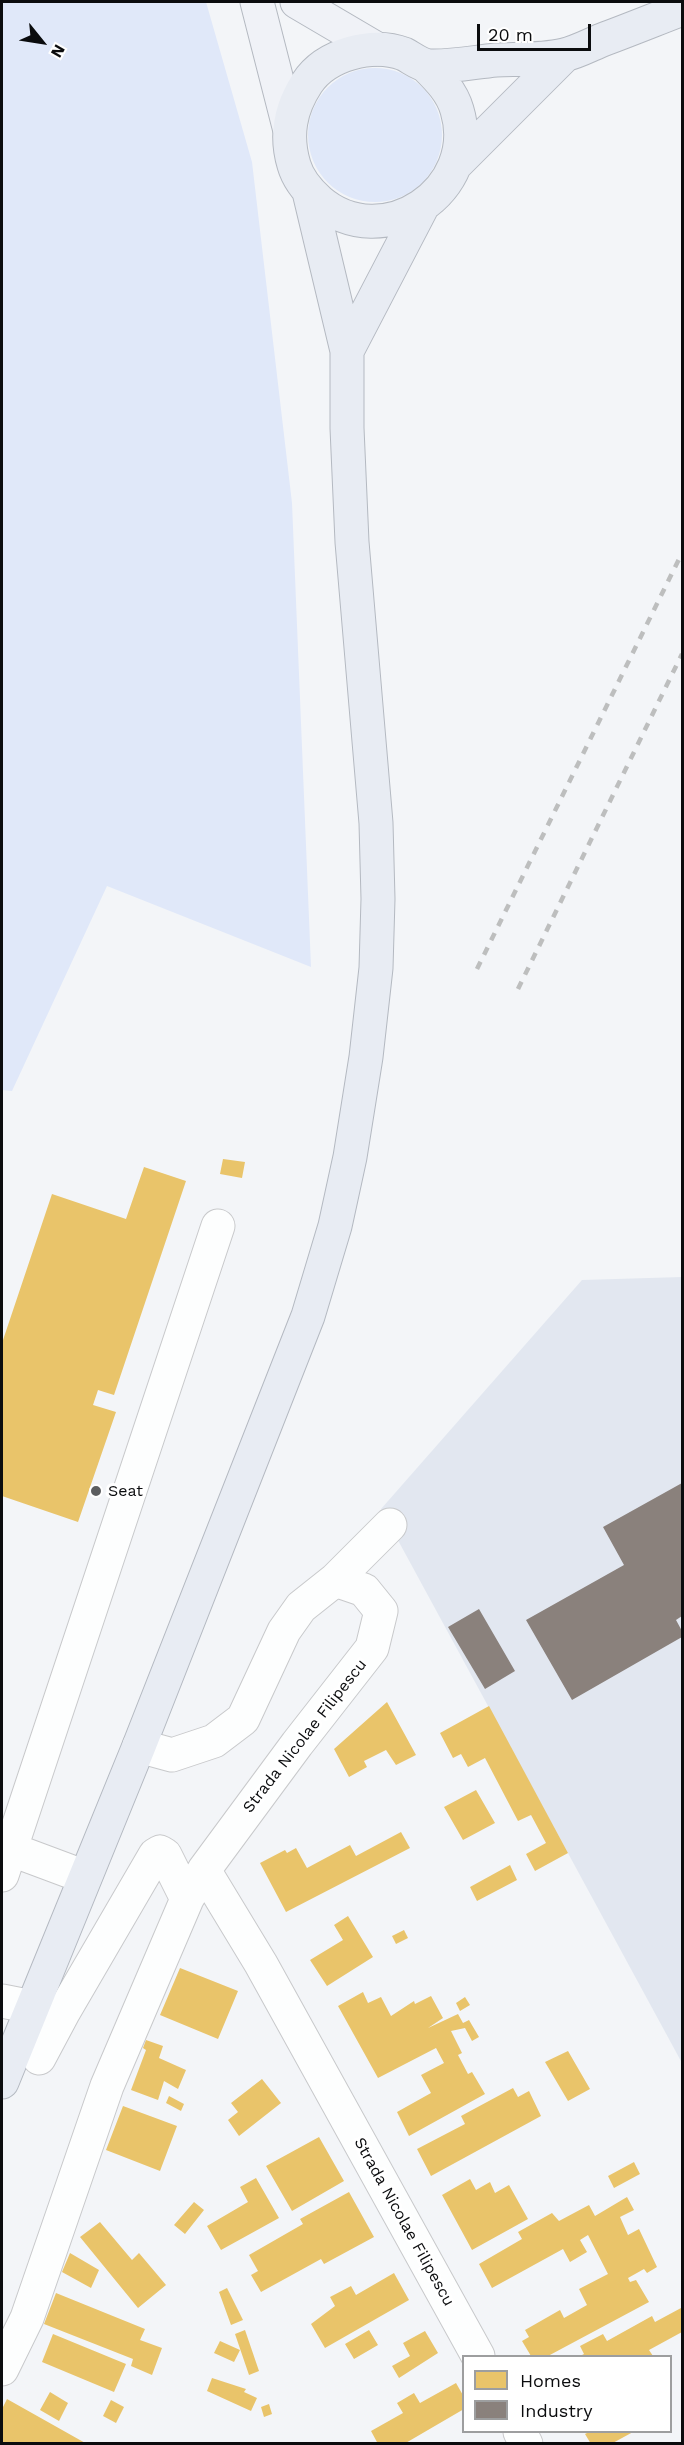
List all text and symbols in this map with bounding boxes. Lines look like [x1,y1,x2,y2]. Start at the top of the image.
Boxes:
north arrow [12,12,72,72]
scale bar [480,12,594,50]
text: 20 m [488,24,533,45]
text: N [47,41,69,61]
place label: Seat [108,1481,143,1501]
marker: Seat [89,1484,103,1498]
street label: Strada Nicolae Filipescu [239,1655,371,1817]
street label: Strada Nicolae Filipescu [350,2134,458,2310]
legend [462,2355,672,2433]
text: Homes [520,2370,581,2391]
text: Industry [520,2400,592,2421]

